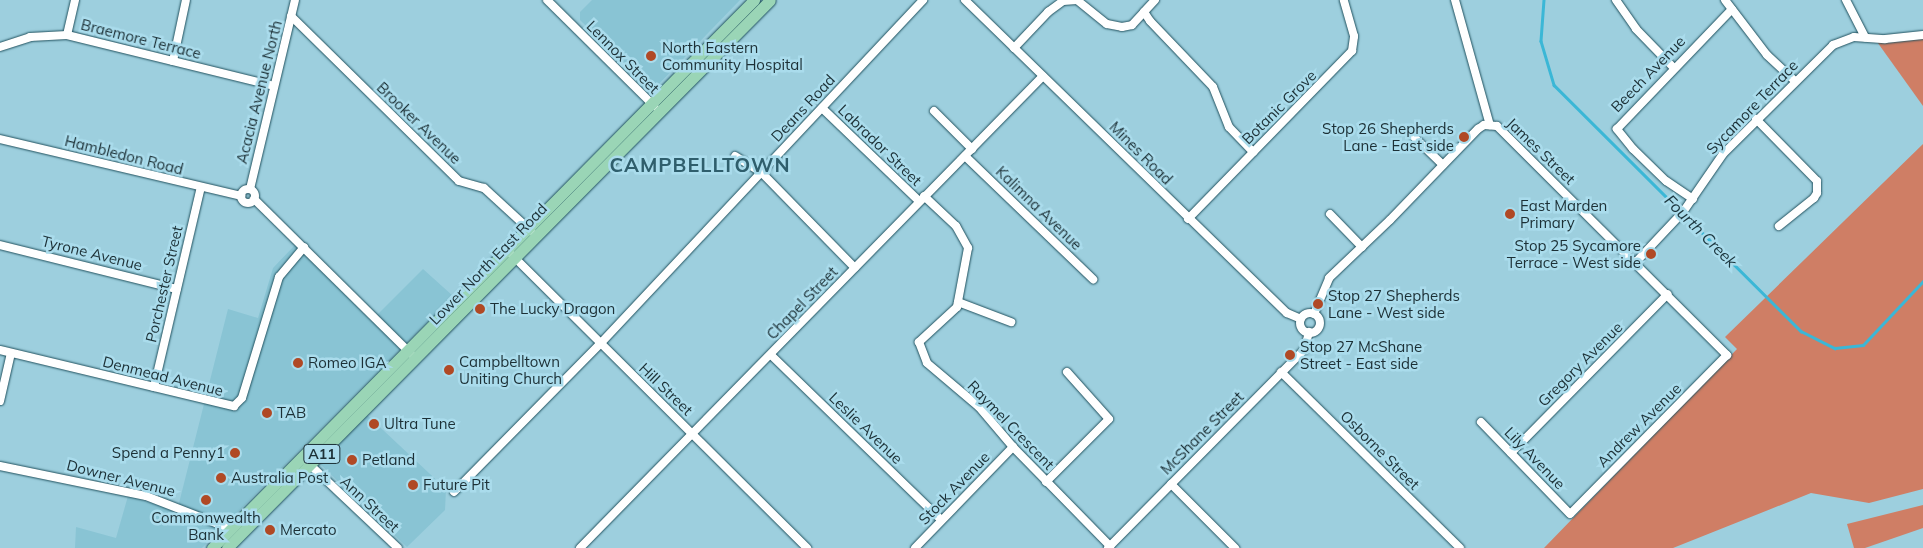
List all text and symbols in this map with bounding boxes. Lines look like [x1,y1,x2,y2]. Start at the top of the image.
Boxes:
street label: Braemore Terrace [79,15,203,63]
street label: Lennox Street [583,17,663,97]
street label: Acacia Avenue North [232,18,286,166]
street label: Beech Avenue [1607,32,1689,116]
place label: North Eastern Community Hospital [662,38,803,73]
marker: North Eastern Community Hospital [644,49,658,63]
street label: Sycamore Terrace [1702,56,1802,158]
street label: Botanic Grove [1238,66,1320,148]
street label: Deans Road [767,71,839,145]
street label: Brooker Avenue [373,78,465,168]
street label: Labrador Street [835,101,925,189]
street label: James Street [1503,114,1579,188]
street label: Mines Road [1106,118,1176,188]
place label: Stop 26 Shepherds Lane - East side [1322,119,1454,154]
marker: Stop 26 Shepherds Lane - East side [1458,131,1470,143]
street label: Hambledon Road [63,132,185,178]
district label: CAMPBELLTOWN [608,152,792,176]
street label: Kalimna Avenue [992,162,1086,254]
water label: Fourth Creek [1661,191,1741,271]
place label: East Marden Primary [1520,196,1607,231]
street label: Lower North East Road [425,200,551,328]
marker: East Marden Primary [1504,208,1516,220]
street label: Porchester Street [142,224,186,344]
street label: Tyrone Avenue [40,232,144,274]
place label: Stop 25 Sycamore Terrace - West side [1507,236,1641,271]
marker: Stop 25 Sycamore Terrace - West side [1645,248,1657,260]
street label: Chapel Street [763,263,841,343]
place label: Stop 27 Shepherds Lane - West side [1328,286,1460,321]
marker: Stop 27 Shepherds Lane - West side [1312,298,1324,310]
place label: The Lucky Dragon [490,300,615,318]
marker: The Lucky Dragon [474,303,486,315]
street label: Gregory Avenue [1534,318,1626,410]
place label: Stop 27 McShane Street - East side [1300,337,1422,372]
marker: Stop 27 McShane Street - East side [1284,349,1296,361]
street label: Denmead Avenue [101,352,225,400]
place label: Campbelltown Uniting Church [459,352,562,387]
place label: Romeo IGA [308,354,386,372]
marker: Romeo IGA [292,357,304,369]
street label: Hill Street [635,359,697,419]
marker: Campbelltown Uniting Church [443,364,455,376]
street label: Raymel Crescent [964,377,1058,473]
street label: Andrew Avenue [1593,379,1685,471]
street label: Leslie Avenue [826,388,906,468]
street label: McShane Street [1157,388,1247,478]
place label: TAB [277,404,306,422]
marker: TAB [261,407,273,419]
street label: Osborne Street [1337,407,1423,493]
place label: Ultra Tune [384,415,456,433]
marker: Ultra Tune [368,418,380,430]
street label: Lily Avenue [1501,423,1569,493]
road number: A11 [303,442,341,466]
place label: Spend a Penny1 [112,444,225,462]
marker: Spend a Penny1 [229,447,241,459]
street label: Stock Avenue [915,448,993,528]
place label: Petland [362,451,415,469]
marker: Petland [346,454,358,466]
street label: Downer Avenue [65,456,177,500]
place label: Australia Post [231,469,328,487]
marker: Australia Post [215,472,227,484]
street label: Ann Street [337,472,403,536]
place label: Future Pit [423,476,490,494]
marker: Future Pit [407,479,419,491]
marker: Commonwealth Bank [200,494,212,506]
place label: Commonwealth Bank [151,508,261,543]
place label: Mercato [280,521,336,539]
marker: Mercato [264,524,276,536]

